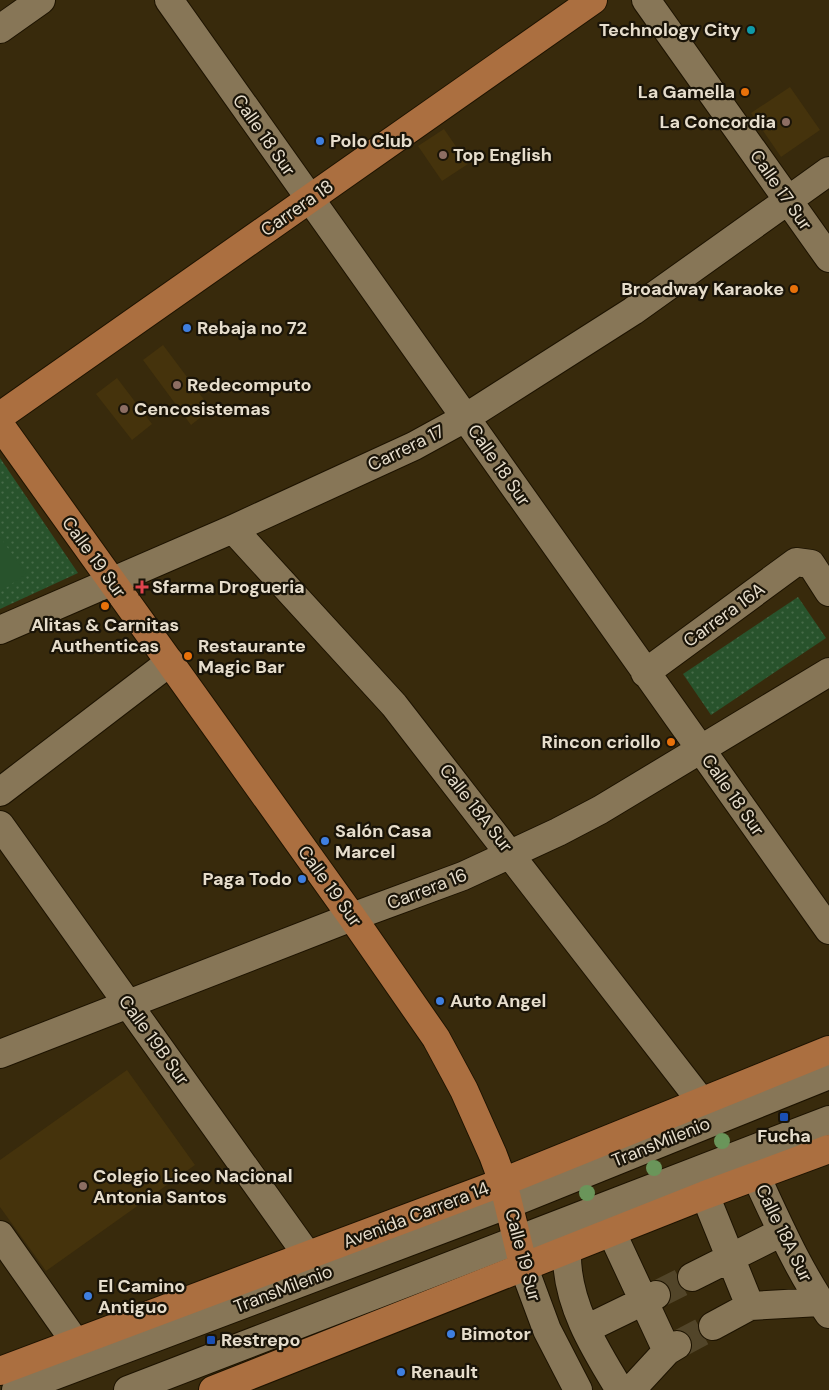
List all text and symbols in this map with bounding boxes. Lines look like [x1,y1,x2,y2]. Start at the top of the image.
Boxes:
place label: Technology City [599,18,741,42]
marker: Technology City [745,24,757,36]
place label: La Gamella [638,80,735,104]
marker: La Gamella [739,86,751,98]
street label: Calle 18 Sur [227,89,301,181]
place label: La Concordia [659,110,776,134]
marker: La Concordia [780,116,792,128]
place label: Polo Club [330,129,413,153]
marker: Polo Club [314,135,326,147]
place label: Top English [453,143,552,167]
street label: Calle 17 Sur [744,145,818,235]
marker: Top English [437,149,449,161]
street label: Carrera 18 [256,174,338,242]
place label: Broadway Karaoke [621,277,784,301]
marker: Broadway Karaoke [788,283,800,295]
place label: Rebaja no 72 [197,316,307,340]
marker: Rebaja no 72 [181,322,193,334]
place label: Redecomputo [187,373,312,397]
marker: Redecomputo [171,379,183,391]
place label: Cencosistemas [134,397,270,421]
marker: Cencosistemas [118,403,130,415]
street label: Carrera 17 [364,419,448,477]
street label: Calle 18 Sur [462,419,536,511]
street label: Calle 19 Sur [56,512,132,603]
place label: Sfarma Drogueria [152,575,305,599]
street label: Carrera 16A [678,577,770,653]
marker: Sfarma Drogueria [136,581,148,593]
marker: Alitas & Carnitas Authenticas [99,600,111,612]
place label: Alitas & Carnitas Authenticas [31,613,179,658]
place label: Restaurante Magic Bar [198,634,306,679]
marker: Restaurante Magic Bar [182,650,194,662]
place label: Rincon criollo [542,730,661,754]
marker: Rincon criollo [665,736,677,748]
street label: Calle 18 Sur [696,749,770,841]
street label: Calle 18A Sur [434,759,518,857]
place label: Salón Casa Marcel [335,819,432,864]
marker: Salón Casa Marcel [319,835,331,847]
street label: Calle 19 Sur [292,841,368,932]
street label: Carrera 16 [383,863,471,915]
place label: Paga Todo [203,867,292,891]
marker: Paga Todo [296,873,308,885]
place label: Auto Angel [450,989,546,1013]
street label: Calle 19B Sur [113,990,195,1090]
marker: Auto Angel [434,995,446,1007]
street label: TransMilenio [608,1111,714,1173]
marker: Fucha [778,1111,790,1123]
place label: Fucha [757,1124,811,1148]
place label: Colegio Liceo Nacional Antonia Santos [93,1164,292,1209]
street label: Avenida Carrera 14 [340,1176,492,1254]
marker: Colegio Liceo Nacional Antonia Santos [77,1180,89,1192]
street label: Calle 18A Sur [750,1180,818,1286]
street label: Calle 19 Sur [499,1206,547,1304]
street label: TransMilenio [230,1259,336,1319]
place label: El Camino Antiguo [98,1274,185,1319]
marker: El Camino Antiguo [82,1290,94,1302]
place label: Bimotor [461,1322,531,1346]
place label: Restrepo [221,1328,301,1352]
marker: Bimotor [445,1328,457,1340]
marker: Restrepo [205,1334,217,1346]
place label: Renault [411,1360,478,1384]
marker: Renault [395,1366,407,1378]

